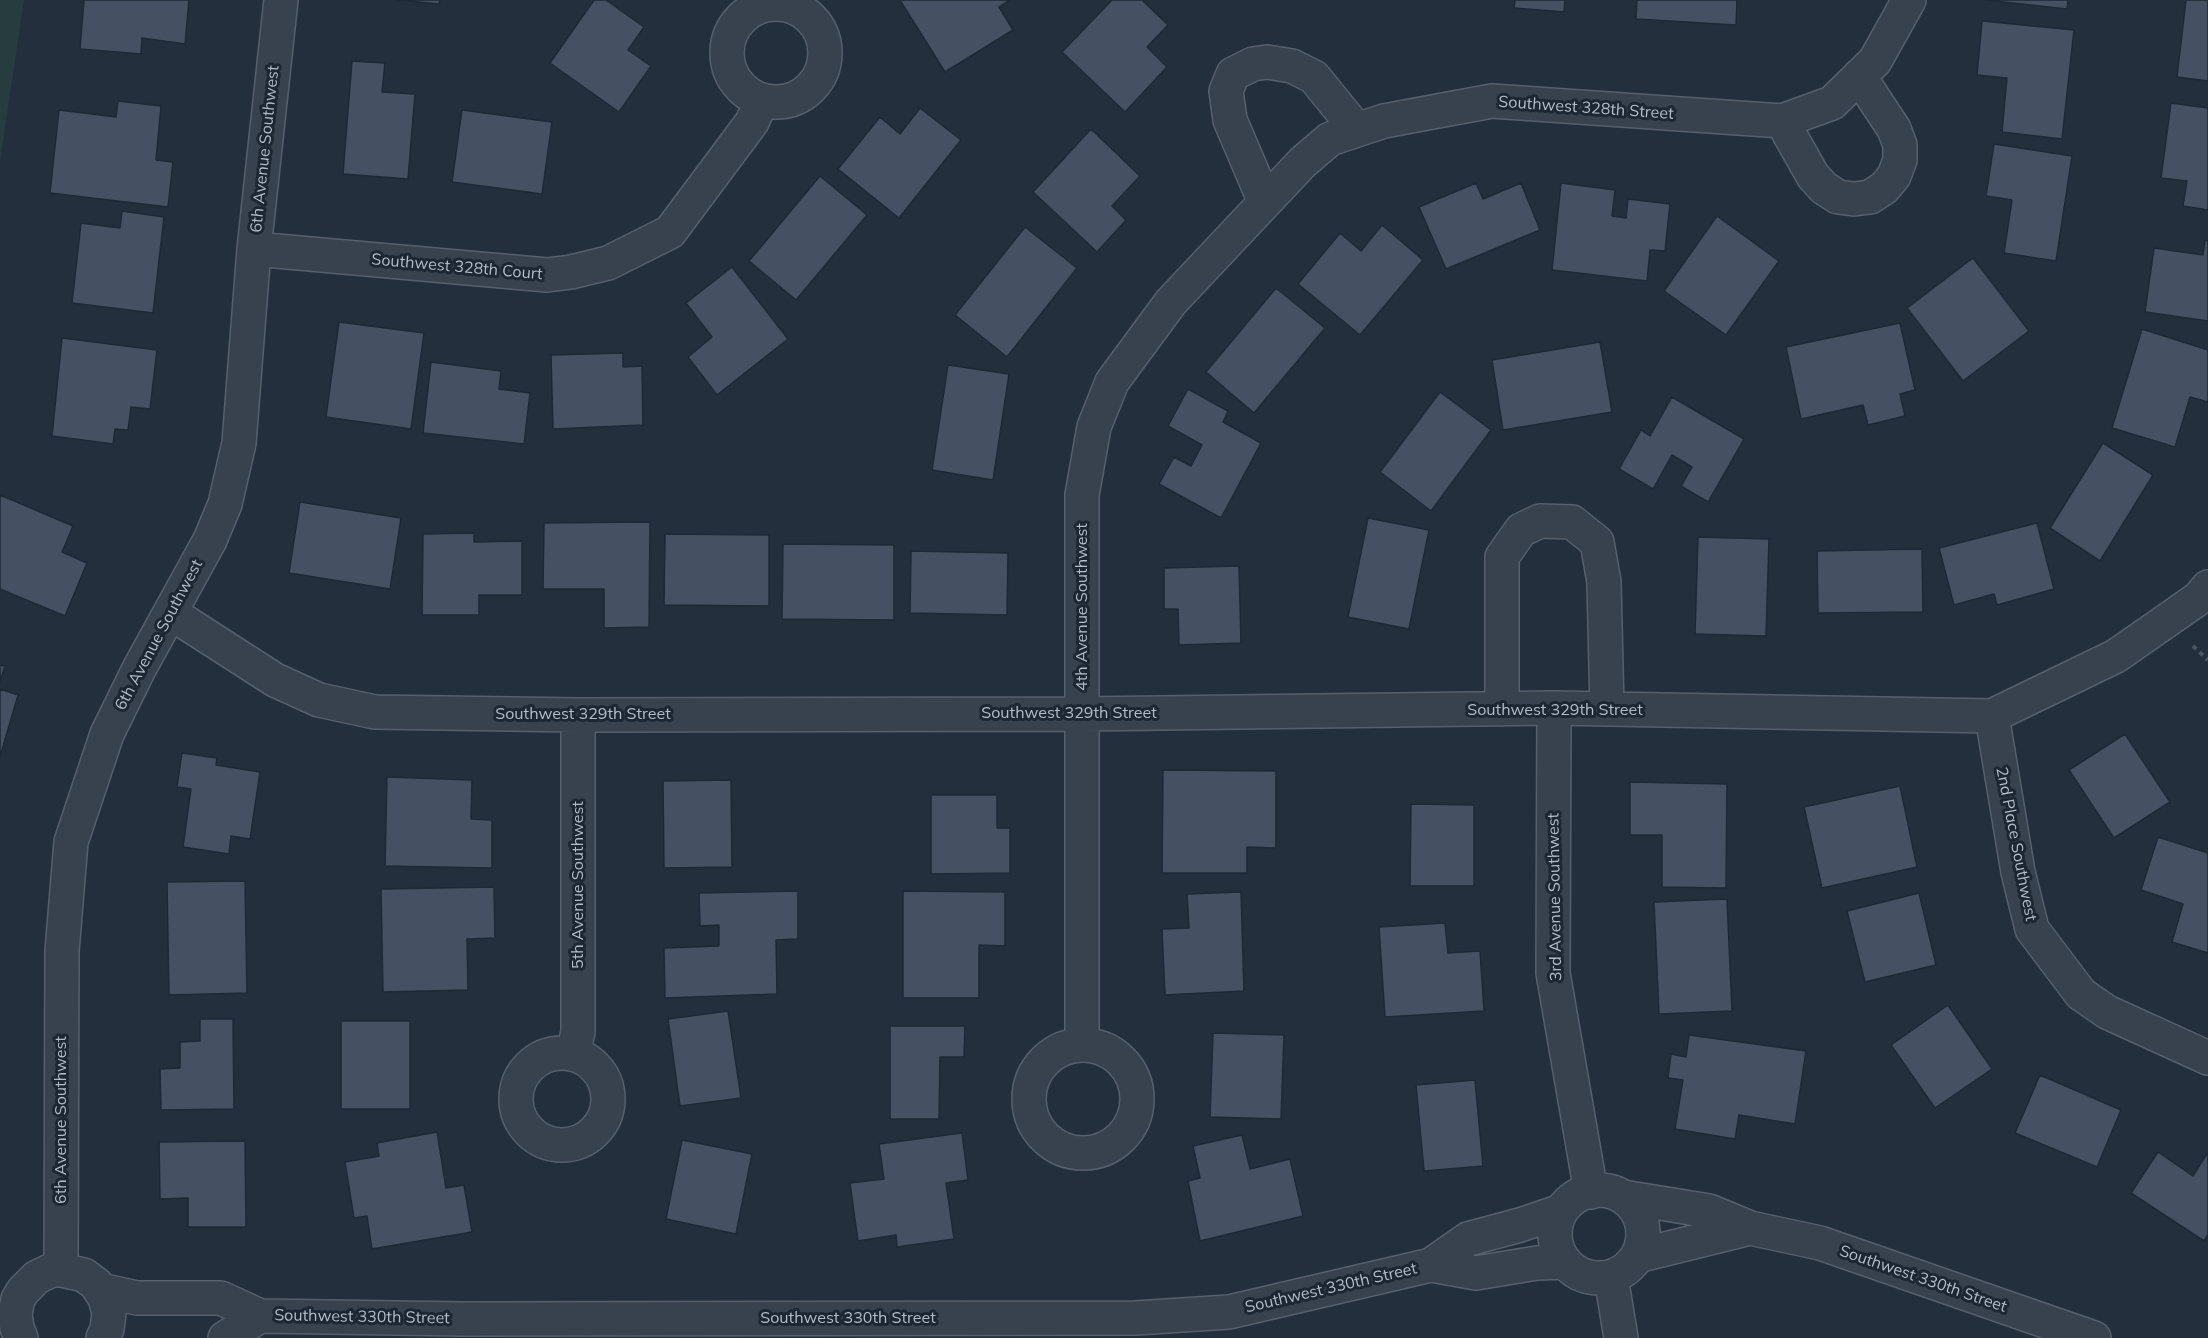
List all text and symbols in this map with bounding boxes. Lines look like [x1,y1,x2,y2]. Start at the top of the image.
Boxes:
street label: 6th Avenue Southwest [247,65,283,233]
street label: Southwest 328th Street [1498,92,1674,124]
street label: Southwest 328th Court [371,250,543,284]
street label: 4th Avenue Southwest [1072,523,1092,691]
street label: 6th Avenue Southwest [111,556,207,714]
street label: Southwest 329th Street [1467,700,1643,720]
street label: Southwest 329th Street [981,703,1157,723]
street label: Southwest 329th Street [495,704,671,724]
street label: 2nd Place Southwest [1992,765,2040,923]
street label: 5th Avenue Southwest [568,801,588,969]
street label: 3rd Avenue Southwest [1544,813,1566,981]
street label: 6th Avenue Southwest [51,1036,71,1204]
street label: Southwest 330th Street [1837,1241,2009,1317]
street label: Southwest 330th Street [1243,1259,1419,1317]
street label: Southwest 330th Street [274,1306,450,1328]
street label: Southwest 330th Street [760,1308,936,1328]

